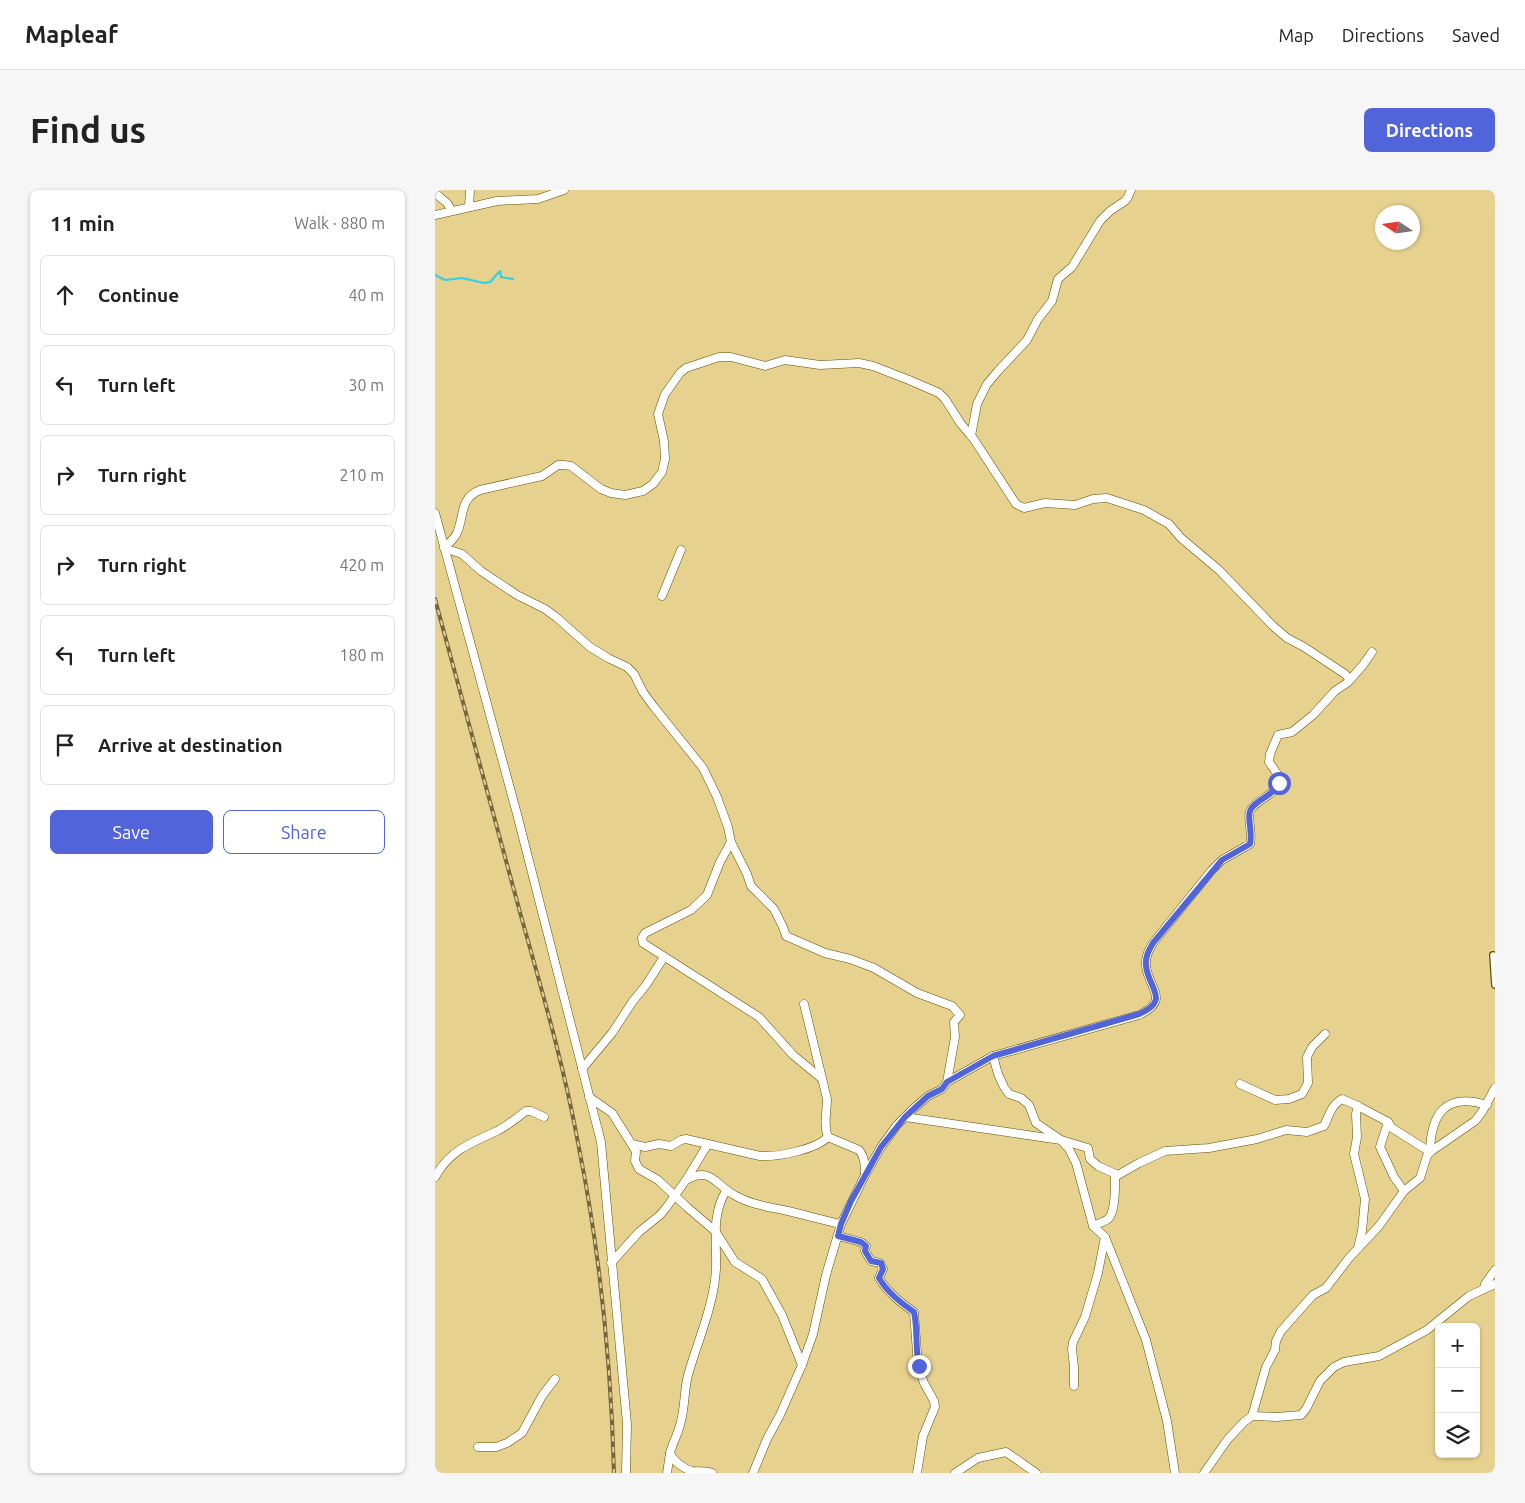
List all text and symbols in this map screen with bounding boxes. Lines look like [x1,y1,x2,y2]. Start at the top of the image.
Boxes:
text: Mapleaf [25,21,118,48]
text: Map [1278,25,1314,45]
text: Directions [1342,25,1424,45]
text: Saved [1452,25,1500,45]
button: Directions [1364,108,1495,152]
text: Find us [30,110,146,150]
north arrow [1375,205,1420,250]
text: 11 min [50,211,115,235]
text: Walk · 880 m [294,214,385,232]
icon: ahead [51,281,79,309]
text: Continue [98,284,179,306]
text: 40 m [348,286,384,304]
icon: left [51,371,79,399]
text: Turn left [98,374,176,396]
text: 30 m [348,376,384,394]
icon: right [51,461,79,489]
text: Turn right [98,464,186,486]
text: 210 m [339,466,384,484]
icon: right [51,551,79,579]
text: Turn right [98,554,186,576]
text: 420 m [339,556,384,574]
icon: left [51,641,79,669]
text: Turn left [98,644,176,666]
text: 180 m [339,646,384,664]
icon: arrive [51,731,79,759]
text: Arrive at destination [98,734,283,756]
route start [1268,772,1291,795]
button: Save [50,810,213,854]
button: Share [223,810,385,854]
map controls [1435,1323,1480,1458]
button: + [1435,1323,1480,1368]
route end [908,1355,931,1378]
button: − [1435,1368,1480,1413]
button: layers [1435,1413,1480,1458]

